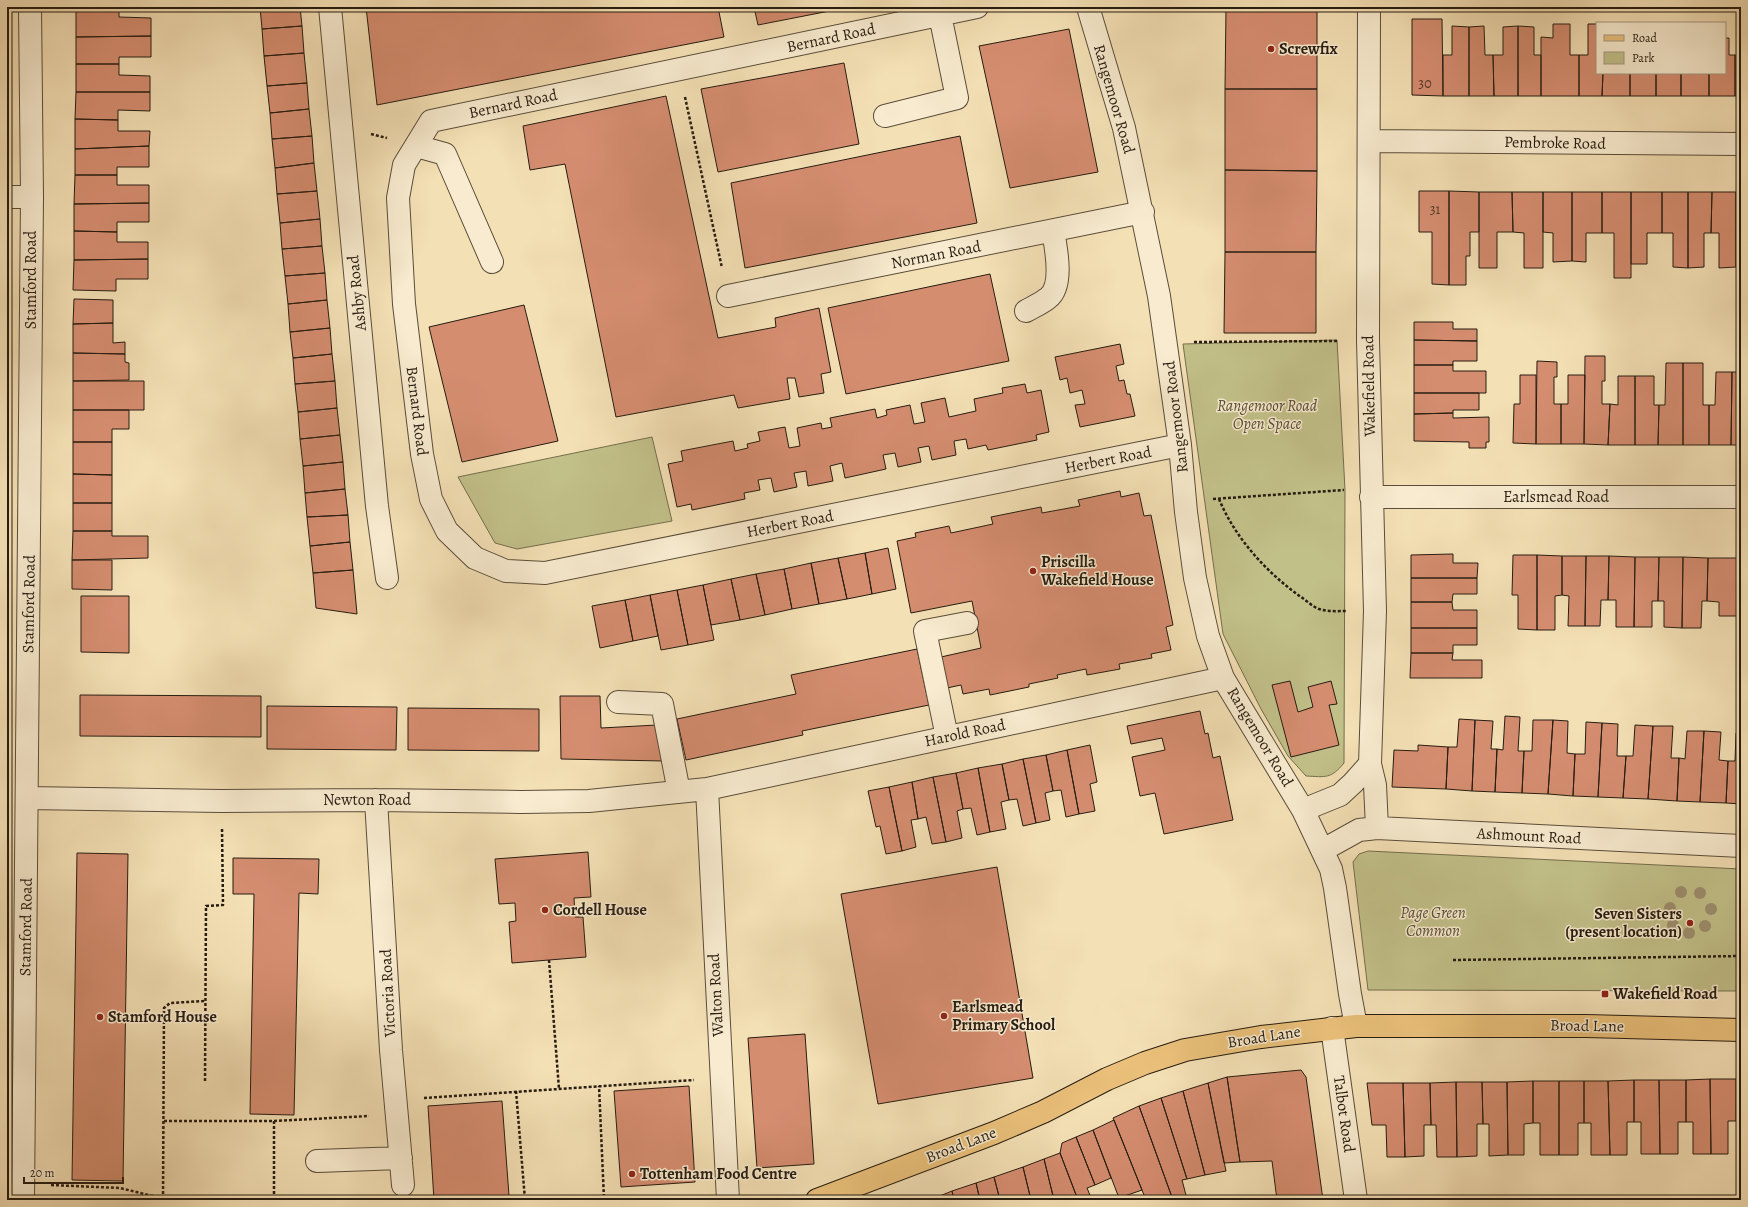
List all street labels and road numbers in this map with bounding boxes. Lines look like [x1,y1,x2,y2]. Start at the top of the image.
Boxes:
street label: Bernard Road [785,18,878,58]
street label: Rangemoor Road [1088,42,1140,157]
street label: Bernard Road [467,84,560,124]
street label: Pembroke Road [1504,131,1607,155]
street label: Stamford Road [20,230,42,329]
street label: Norman Road [889,235,983,275]
street label: Ashby Road [342,254,372,333]
street label: Wakefield Road [1357,335,1381,438]
street label: Rangemoor Road [1158,359,1194,474]
street label: Bernard Road [401,365,433,457]
street label: Herbert Road [1063,441,1154,479]
street label: Earlsmead Road [1503,486,1609,508]
street label: Herbert Road [745,505,836,543]
street label: Stamford Road [17,554,41,653]
street label: Rangemoor Road [1222,683,1299,791]
street label: Harold Road [923,714,1008,752]
street label: Newton Road [323,789,411,811]
street label: Ashmount Road [1475,822,1582,850]
street label: Stamford Road [14,877,38,976]
street label: Victoria Road [375,948,401,1039]
street label: Walton Road [703,952,729,1038]
street label: Broad Lane [1550,1014,1624,1038]
street label: Broad Lane [1226,1020,1302,1054]
street label: Talbot Road [1328,1074,1360,1154]
street label: Broad Lane [922,1121,1000,1169]

